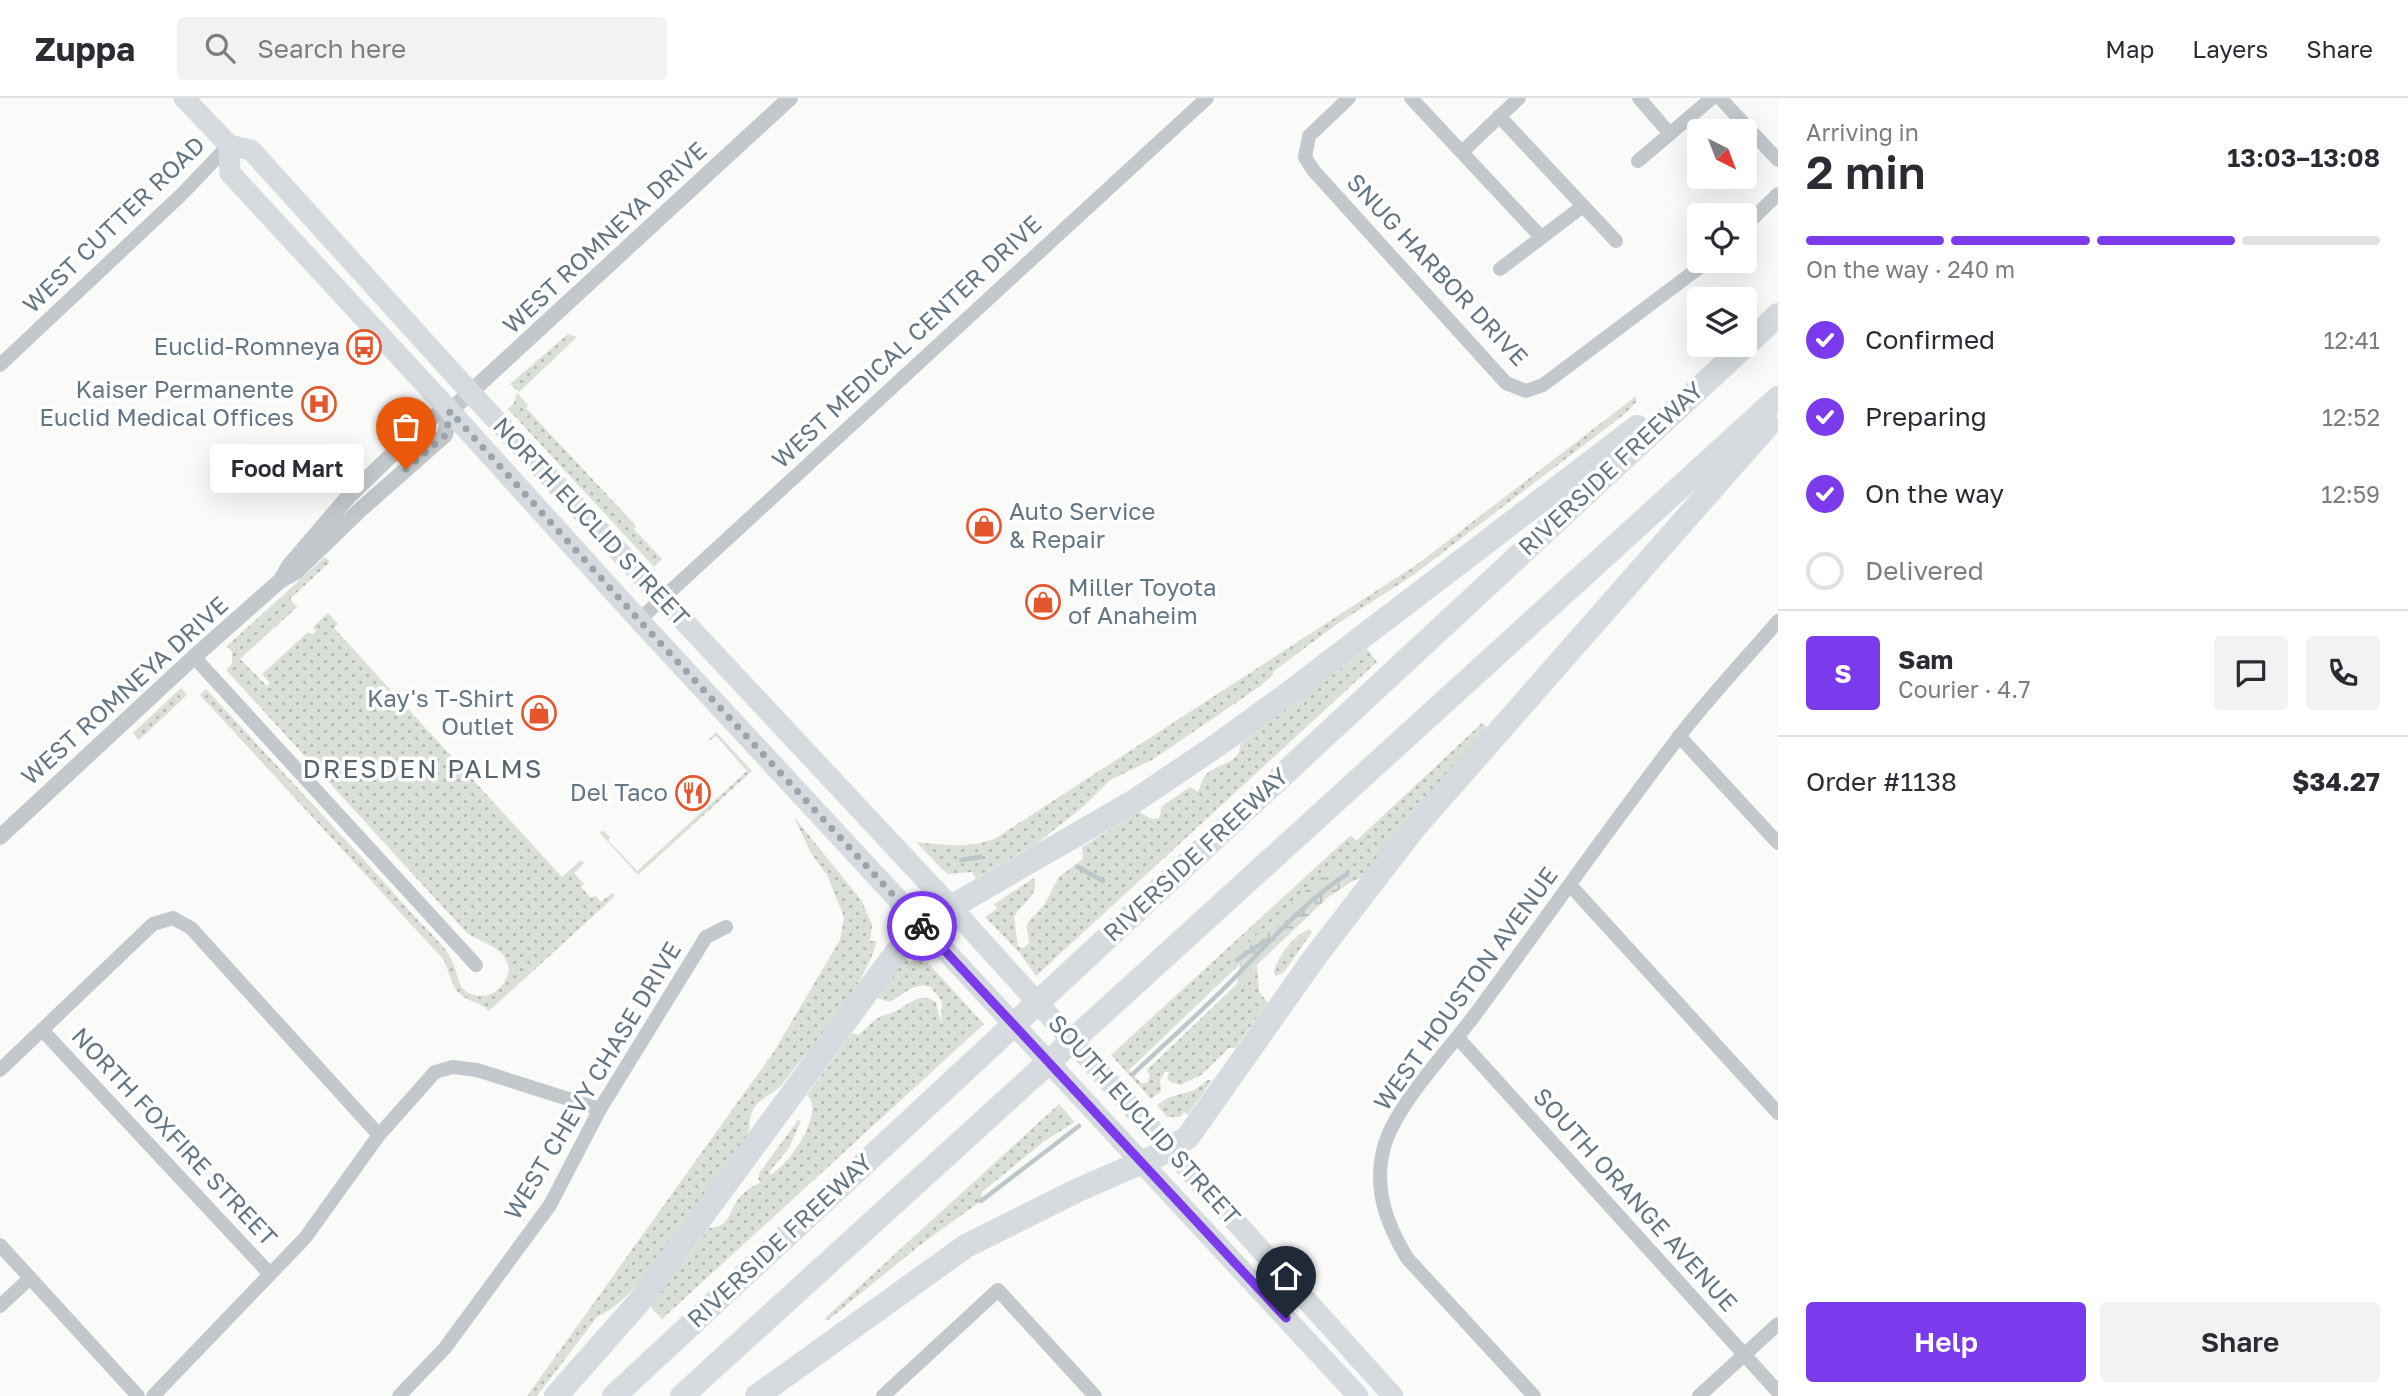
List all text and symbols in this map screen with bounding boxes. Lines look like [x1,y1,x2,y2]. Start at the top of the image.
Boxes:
search box [177,17,667,80]
text: Zuppa [35,29,135,68]
icon: search [201,29,239,67]
text: Search here [257,33,406,64]
text: Map [2105,34,2154,63]
text: Layers [2192,34,2268,63]
text: Share [2306,34,2373,63]
text: Arriving in [1806,118,1919,146]
north arrow [1687,119,1757,189]
map controls [1687,119,1757,357]
street label: WEST CUTTER ROAD [16,130,210,318]
street label: WEST ROMNEYA DRIVE [496,135,712,339]
text: 13:03–13:08 [2227,142,2380,173]
text: 2 min [1806,144,1926,199]
street label: SNUG HARBOR DRIVE [1342,167,1535,371]
button: locate [1687,203,1757,273]
street label: WEST MEDICAL CENTER DRIVE [765,208,1047,473]
text: On the way · 240 m [1806,255,2015,283]
button: layers [1687,287,1757,357]
icon: check [1806,321,1844,359]
text: Confirmed [1865,324,1995,355]
text: 12:41 [2323,326,2380,354]
bus stop icon: Euclid-Romneya [345,328,383,366]
place label: Euclid-Romneya [154,331,340,360]
place label: Kaiser Permanente Euclid Medical Offices [39,374,294,431]
street label: RIVERSIDE FREEWAY [1512,374,1709,561]
hospital icon: Kaiser Permanente Euclid Medical Offices [300,385,338,423]
pin [376,397,436,469]
icon: check [1806,398,1844,436]
text: Preparing [1865,401,1987,432]
text: 12:52 [2322,403,2380,431]
icon: bag [387,408,425,446]
street label: NORTH EUCLID STREET [488,411,696,631]
callout: Food Mart [210,444,364,494]
text: Food Mart [230,454,344,482]
icon: check [1806,475,1844,513]
text: On the way [1865,478,2004,509]
text: 12:59 [2321,480,2380,508]
place label: Auto Service & Repair [1009,496,1155,553]
shop icon: Auto Service & Repair [965,507,1003,545]
text: Delivered [1865,555,1984,586]
place label: Miller Toyota of Anaheim [1068,572,1217,629]
shop icon: Miller Toyota of Anaheim [1024,583,1062,621]
street label: WEST ROMNEYA DRIVE [15,589,233,790]
button: chat [2214,636,2288,710]
button: phone [2306,636,2380,710]
text: Sam [1898,644,1953,675]
text: S [1834,658,1852,689]
text: Courier · 4.7 [1898,675,2030,703]
place label: Kay's T-Shirt Outlet [367,683,514,740]
shop icon: Kay's T-Shirt Outlet [520,694,558,732]
district label: DRESDEN PALMS [303,753,543,784]
street label: RIVERSIDE FREEWAY [1097,760,1294,947]
text: Order #1138 [1806,766,1957,797]
text: $34.27 [2292,766,2380,797]
restaurant icon: Del Taco [674,774,712,812]
place label: Del Taco [570,777,668,806]
street label: WEST HOUSTON AVENUE [1367,861,1563,1115]
courier [887,891,957,961]
icon: bike [903,907,941,945]
street label: WEST CHEVY CHASE DRIVE [497,936,686,1224]
street label: SOUTH EUCLID STREET [1043,1008,1247,1230]
street label: NORTH FOXFIRE STREET [66,1021,284,1251]
street label: SOUTH ORANGE AVENUE [1528,1081,1744,1317]
street label: RIVERSIDE FREEWAY [681,1146,878,1333]
pin [1256,1246,1316,1318]
icon: home [1267,1257,1305,1295]
button: Help [1806,1302,2086,1382]
button: Share [2100,1302,2380,1382]

